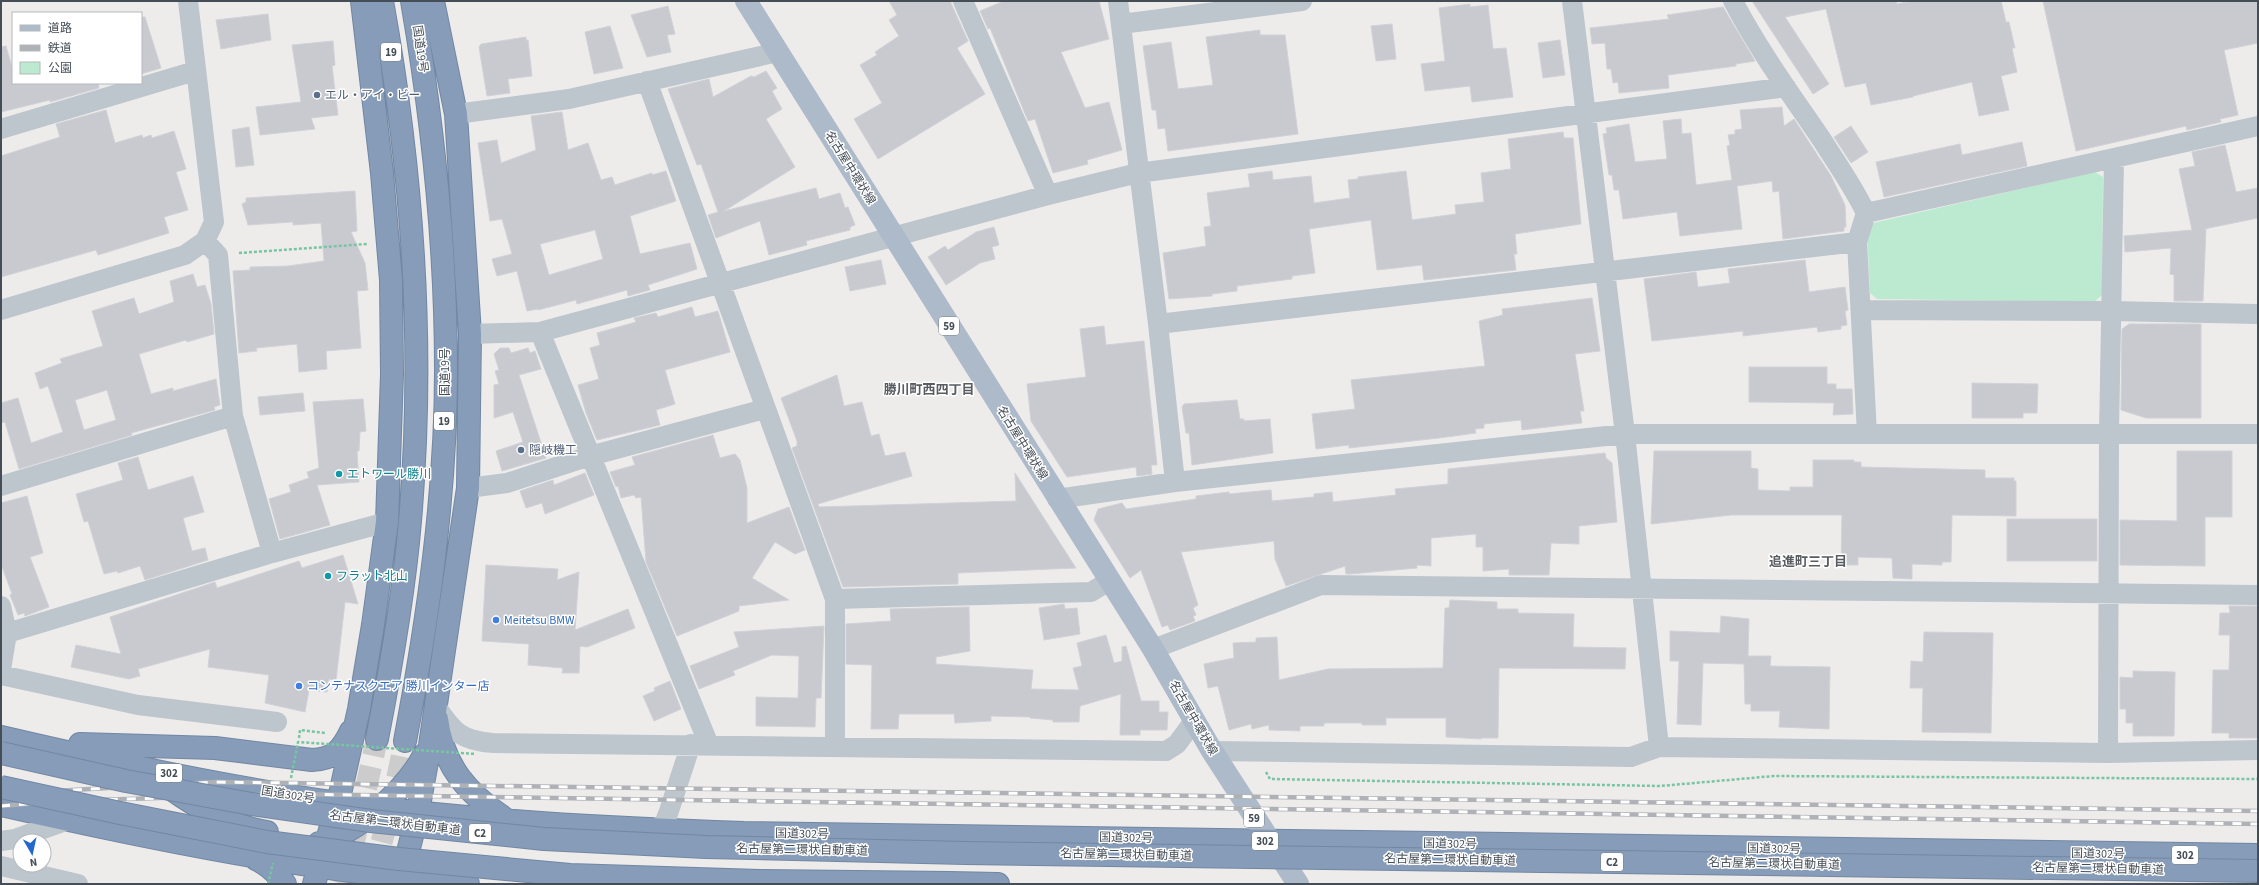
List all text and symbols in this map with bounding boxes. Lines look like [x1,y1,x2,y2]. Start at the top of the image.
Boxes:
legend [12,12,142,84]
text: 道路 [48,20,72,37]
street label: 国道19号 [408,24,432,74]
text: 鉄道 [48,40,72,57]
road number: 19 [381,43,401,61]
text: 公園 [48,60,72,77]
place label: エル・アイ・ビー [325,87,420,104]
marker: エル・アイ・ビー [312,90,322,100]
street label: 名古屋中環状線 [821,128,879,208]
road number: 59 [939,317,959,335]
street label: 国道19号 [437,348,454,396]
district label: 勝川町西四丁目 [883,381,975,399]
street label: 名古屋中環状線 [993,403,1051,483]
road number: 19 [434,412,454,430]
place label: 隠岐機工 [529,442,577,459]
marker: 隠岐機工 [516,445,526,455]
place label: エトワール勝川 [347,466,431,483]
marker: エトワール勝川 [334,469,344,479]
district label: 追進町三丁目 [1769,553,1847,571]
place label: フラット北山 [336,568,408,585]
marker: フラット北山 [323,571,333,581]
place label: Meitetsu BMW [504,612,575,629]
marker: Meitetsu BMW [491,615,501,625]
street label: 名古屋中環状線 [1165,677,1221,759]
place label: コンテナスクエア 勝川インター店 [307,678,489,695]
marker: コンテナスクエア 勝川インター店 [294,681,304,691]
road number: 302 [156,764,182,782]
street label: 国道302号 [260,782,316,808]
street label: 名古屋第二環状自動車道 [328,807,462,839]
road number: 59 [1244,809,1264,827]
road number: C2 [469,824,491,842]
street label: 国道302号 [775,825,829,843]
street label: 国道302号 [1099,829,1153,847]
road number: 302 [1252,832,1278,850]
north arrow [12,833,52,873]
street label: 国道302号 [1423,835,1477,853]
street label: 名古屋第二環状自動車道 [736,840,868,860]
street label: 国道302号 [1747,840,1801,858]
street label: 名古屋第二環状自動車道 [1060,845,1192,865]
street label: 国道302号 [2071,845,2125,863]
road number: 302 [2172,846,2198,864]
street label: 名古屋第二環状自動車道 [1384,850,1516,870]
road number: C2 [1601,853,1623,871]
text: N [29,854,38,870]
street label: 名古屋第二環状自動車道 [1708,854,1840,874]
street label: 名古屋第二環状自動車道 [2032,859,2164,879]

